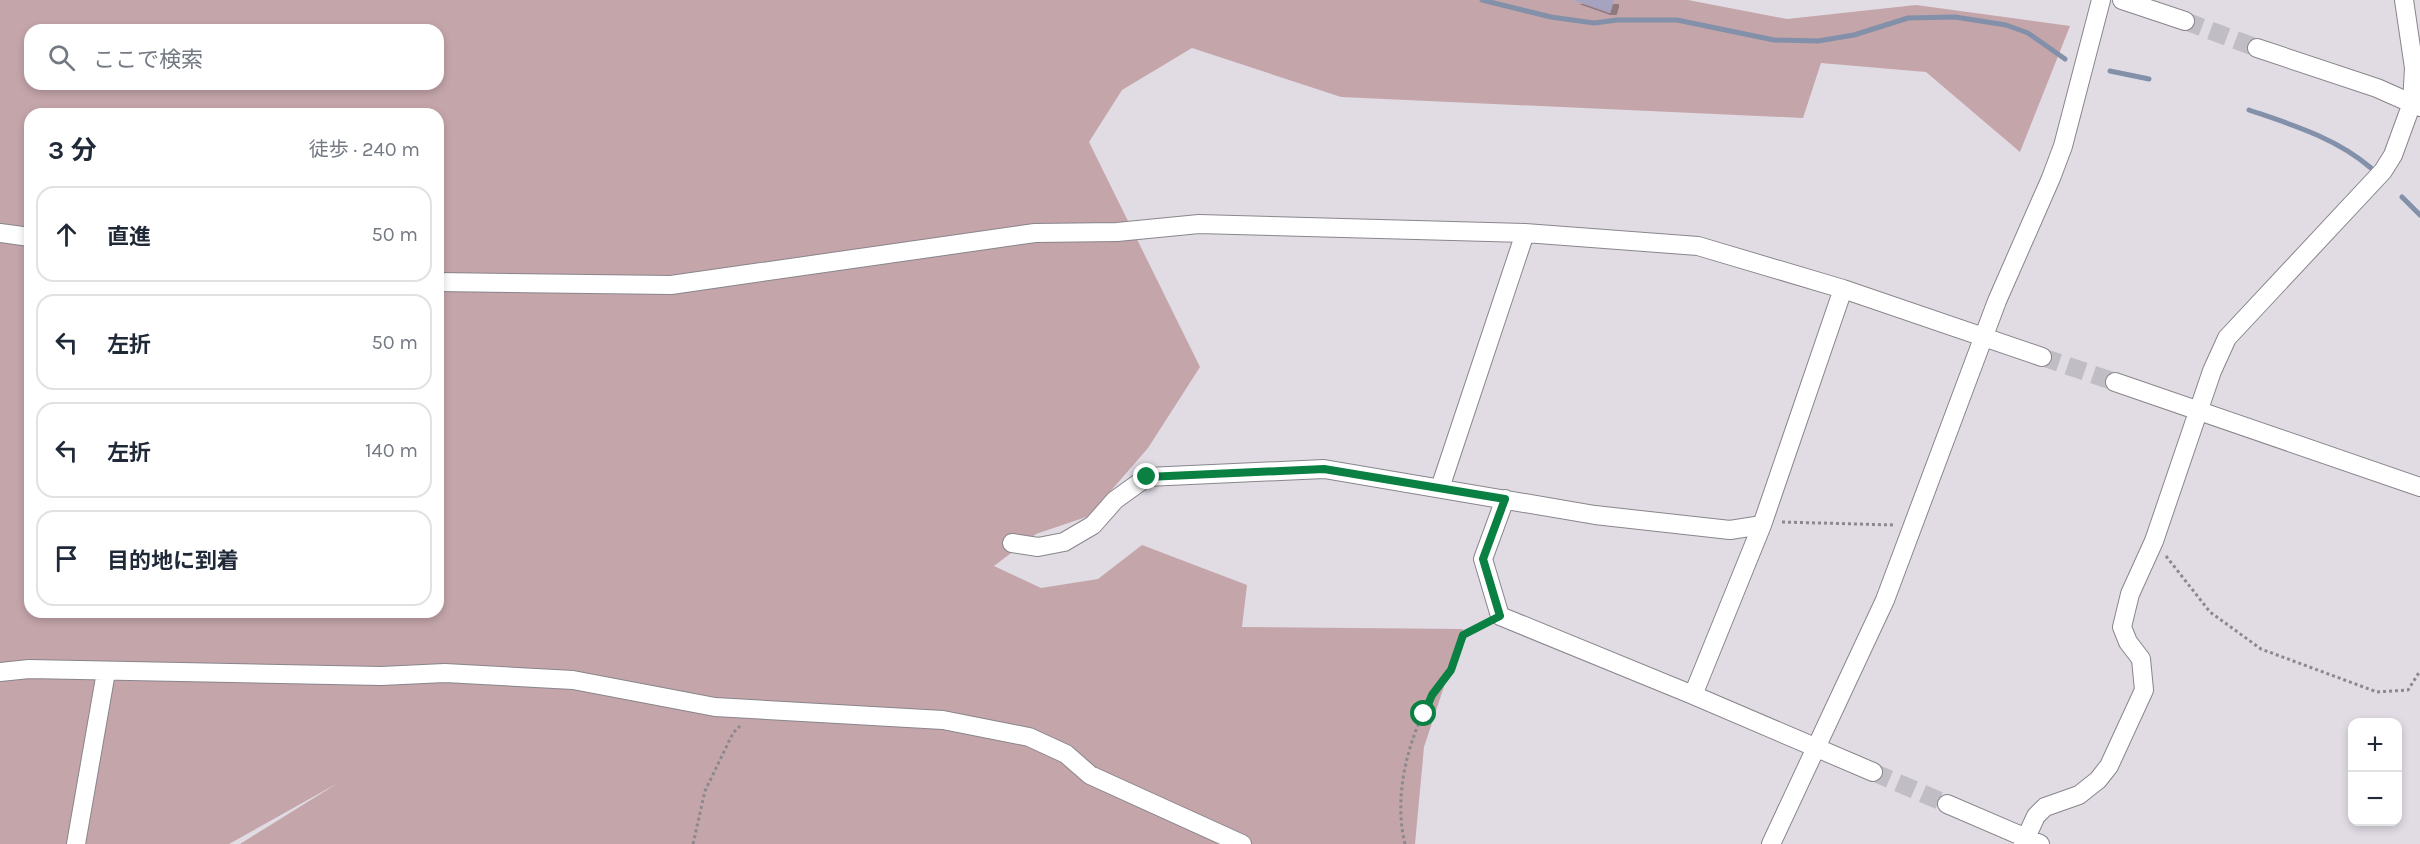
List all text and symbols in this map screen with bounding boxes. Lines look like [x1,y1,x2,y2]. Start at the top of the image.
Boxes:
search box [24,24,444,90]
icon: search [45,41,78,74]
text: ここで検索 [93,47,203,73]
text: 3 分 [48,135,97,166]
text: 徒歩 · 240 m [309,138,420,161]
icon: ahead [50,218,83,251]
text: 50 m [371,223,418,246]
text: 直進 [107,224,151,250]
icon: left [50,326,83,359]
text: 50 m [371,331,418,354]
text: 左折 [107,332,151,358]
icon: left [50,434,83,467]
text: 140 m [365,439,418,462]
text: 左折 [107,440,151,466]
route end [1133,463,1159,489]
icon: arrive [50,542,83,575]
text: 目的地に到着 [107,548,239,574]
route start [1410,700,1436,726]
map controls [2348,718,2402,826]
button: + [2348,718,2402,772]
button: − [2348,772,2402,826]

